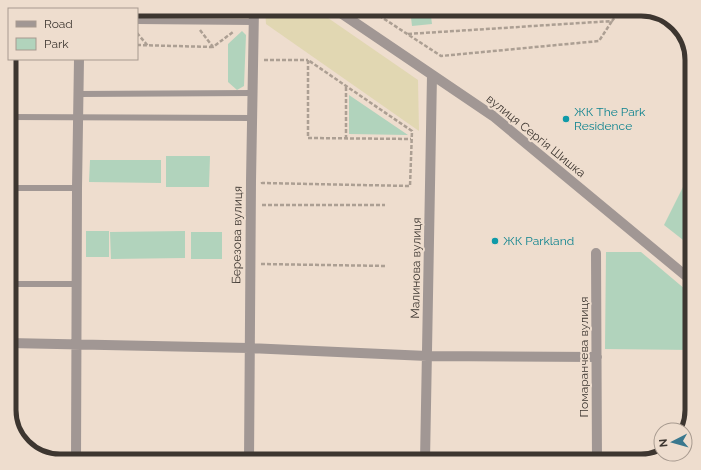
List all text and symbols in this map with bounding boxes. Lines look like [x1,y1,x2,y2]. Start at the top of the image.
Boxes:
legend [8,8,138,60]
text: Road [44,17,73,31]
text: Park [44,37,69,51]
street label: вулиця Сергія Шишка [484,92,588,180]
place label: ЖК The Park Residence [574,105,646,133]
marker: ЖК The Park Residence [561,114,571,124]
street label: Березова вулиця [229,186,245,284]
street label: Малинова вулиця [408,217,424,319]
place label: ЖК Parkland [503,234,574,248]
marker: ЖК Parkland [490,236,500,246]
street label: Помаранчева вулиця [577,297,591,417]
north arrow [653,422,693,462]
text: N [657,438,670,448]

